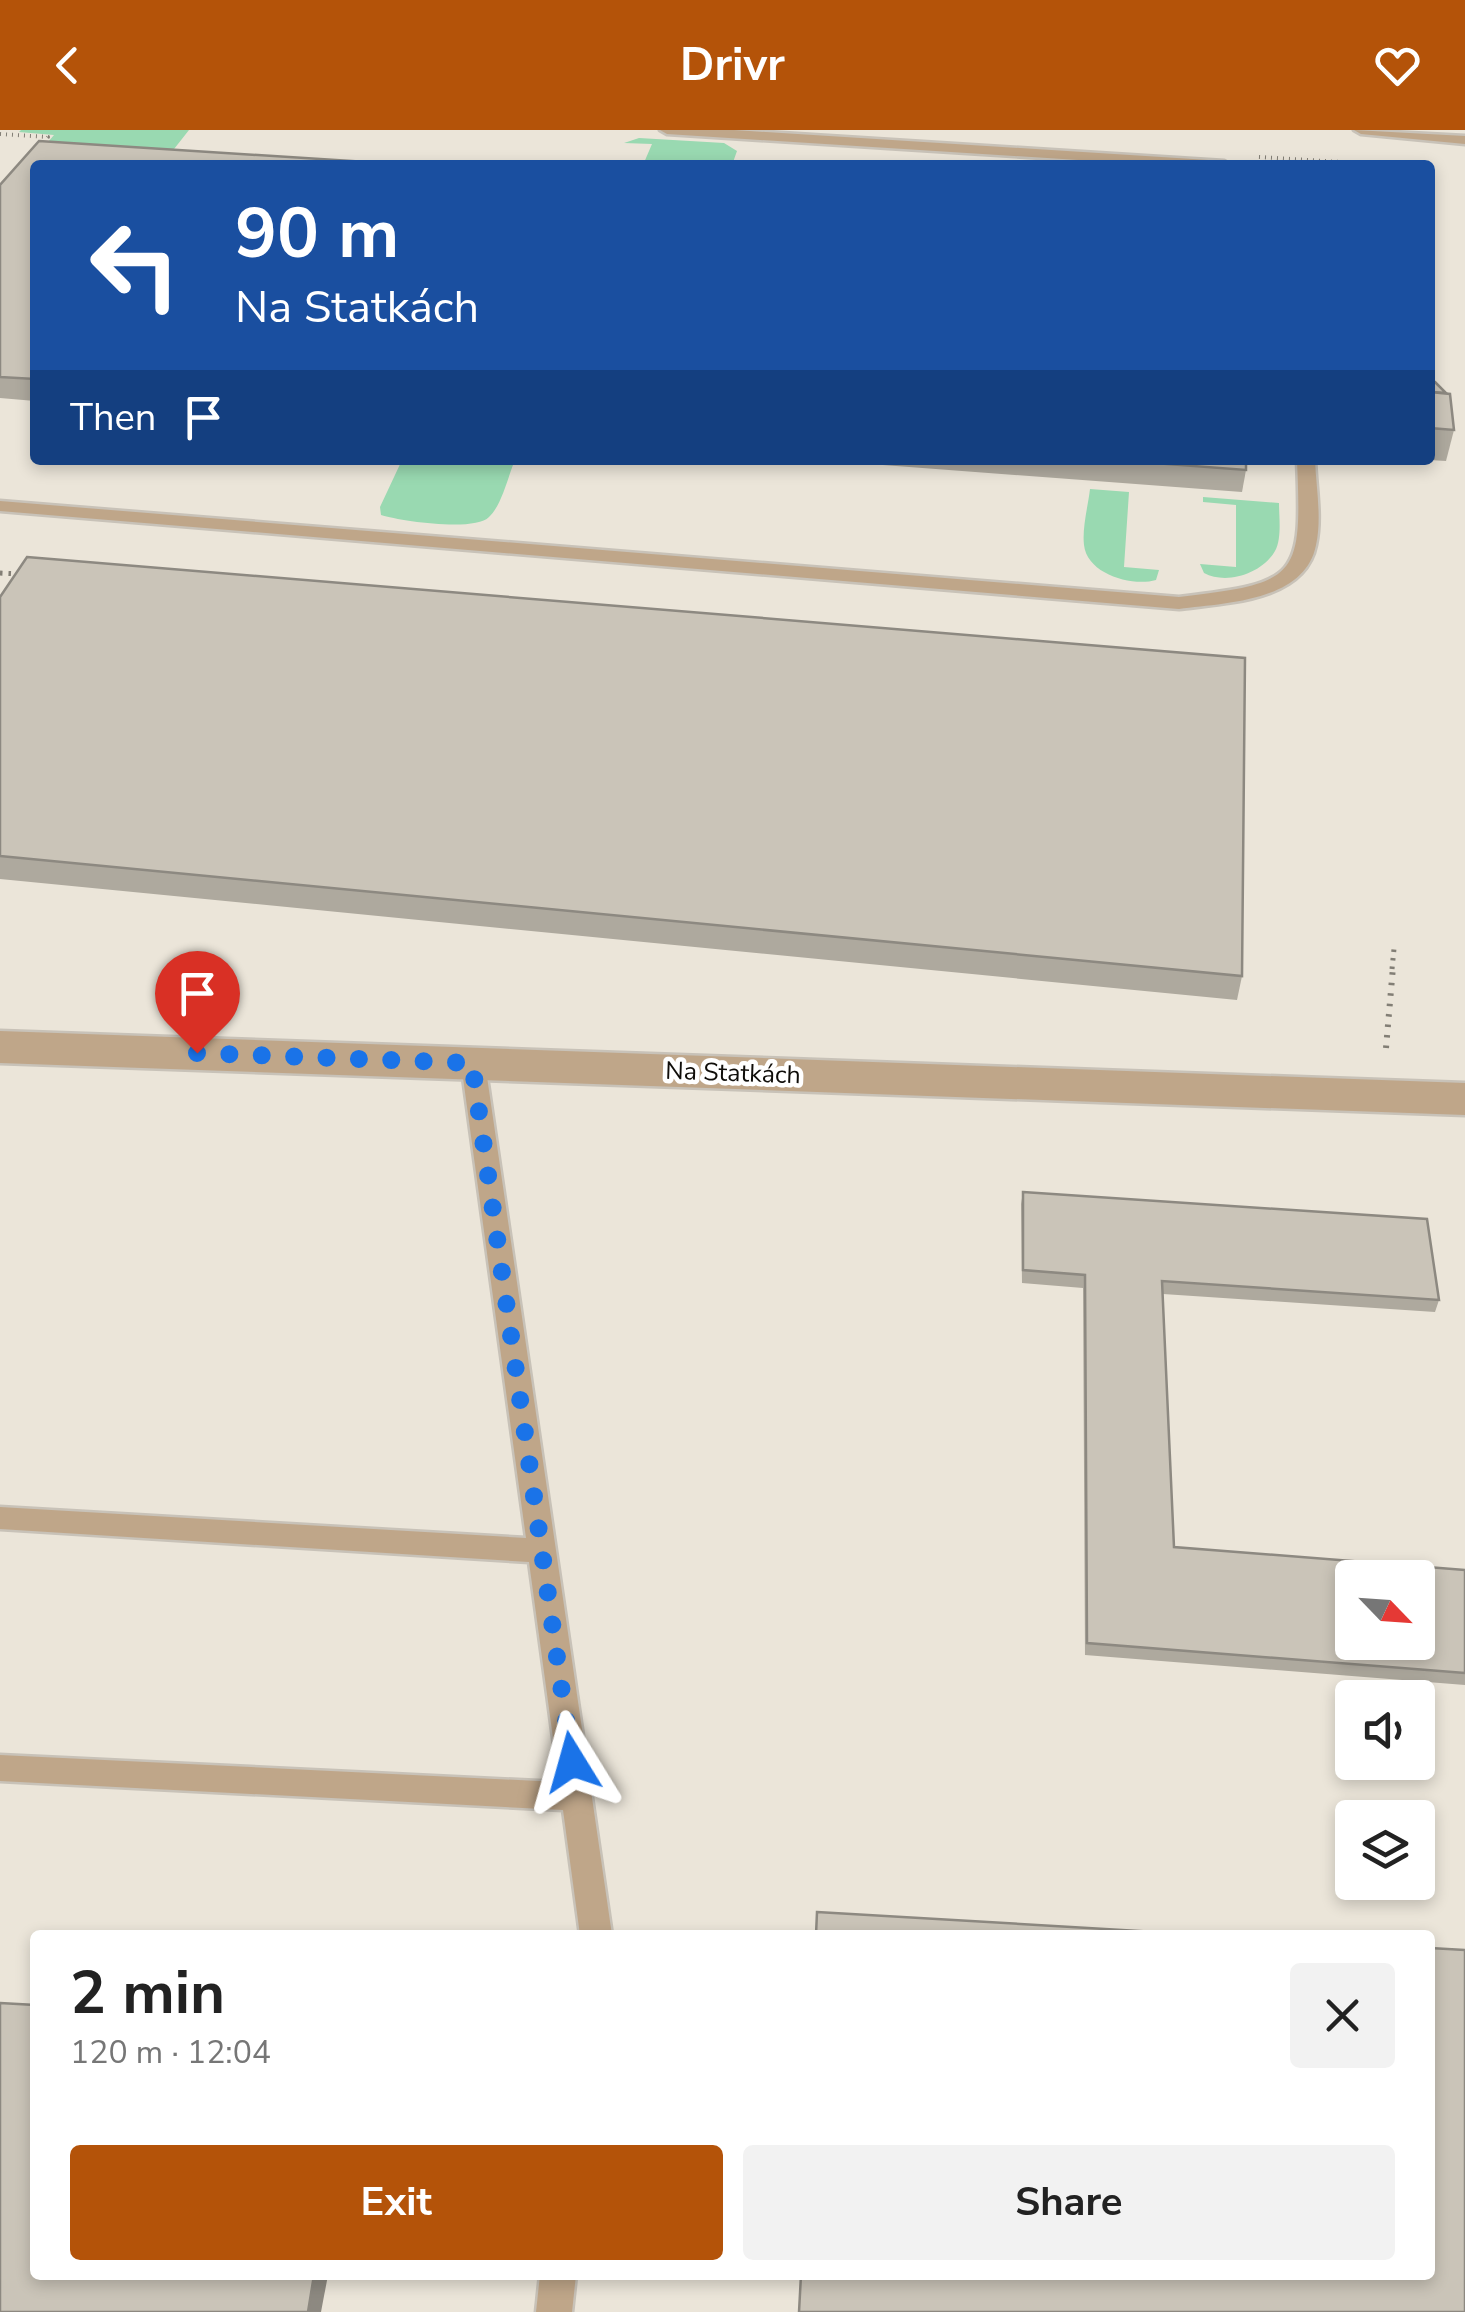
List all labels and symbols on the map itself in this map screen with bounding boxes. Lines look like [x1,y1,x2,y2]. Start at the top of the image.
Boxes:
pin [155,951,240,1054]
street label: Na Statkách [665,1054,801,1092]
north arrow [1335,1560,1435,1660]
position arrow [520,1710,624,1814]

